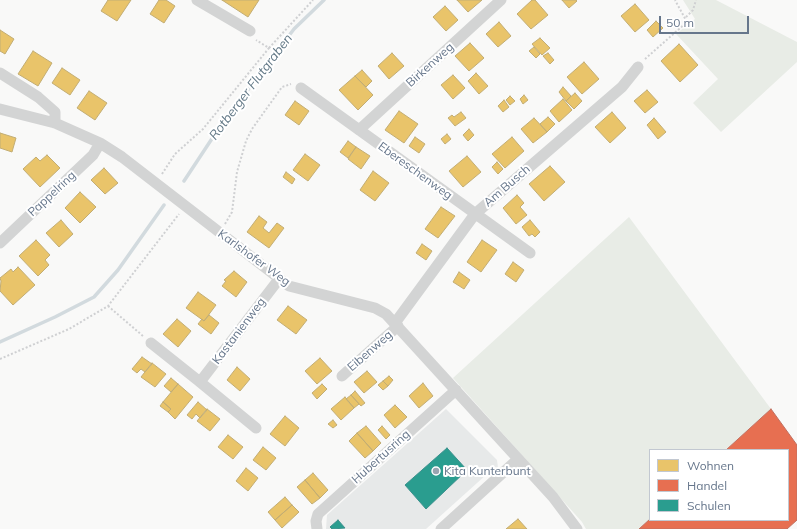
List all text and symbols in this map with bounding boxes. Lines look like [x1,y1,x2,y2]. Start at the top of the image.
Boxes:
scale bar [661,8,751,34]
text: 50 m [666,15,694,30]
water label: Rotberger Flutgraben [206,31,296,143]
street label: Birkenweg [403,40,457,90]
street label: Ebereschenweg [375,139,455,203]
street label: Am Busch [481,162,533,210]
street label: Pappelring [25,168,79,220]
street label: Karlshofer Weg [215,227,293,289]
street label: Kastanienweg [209,295,269,367]
street label: Eibenweg [345,328,395,374]
street label: Hubertusring [349,427,413,487]
legend [649,449,789,521]
text: Wohnen [687,458,734,473]
place label: Kita Kunterbunt [444,464,531,478]
marker: Kita Kunterbunt [431,466,441,476]
text: Handel [687,478,727,493]
text: Schulen [687,498,731,513]

